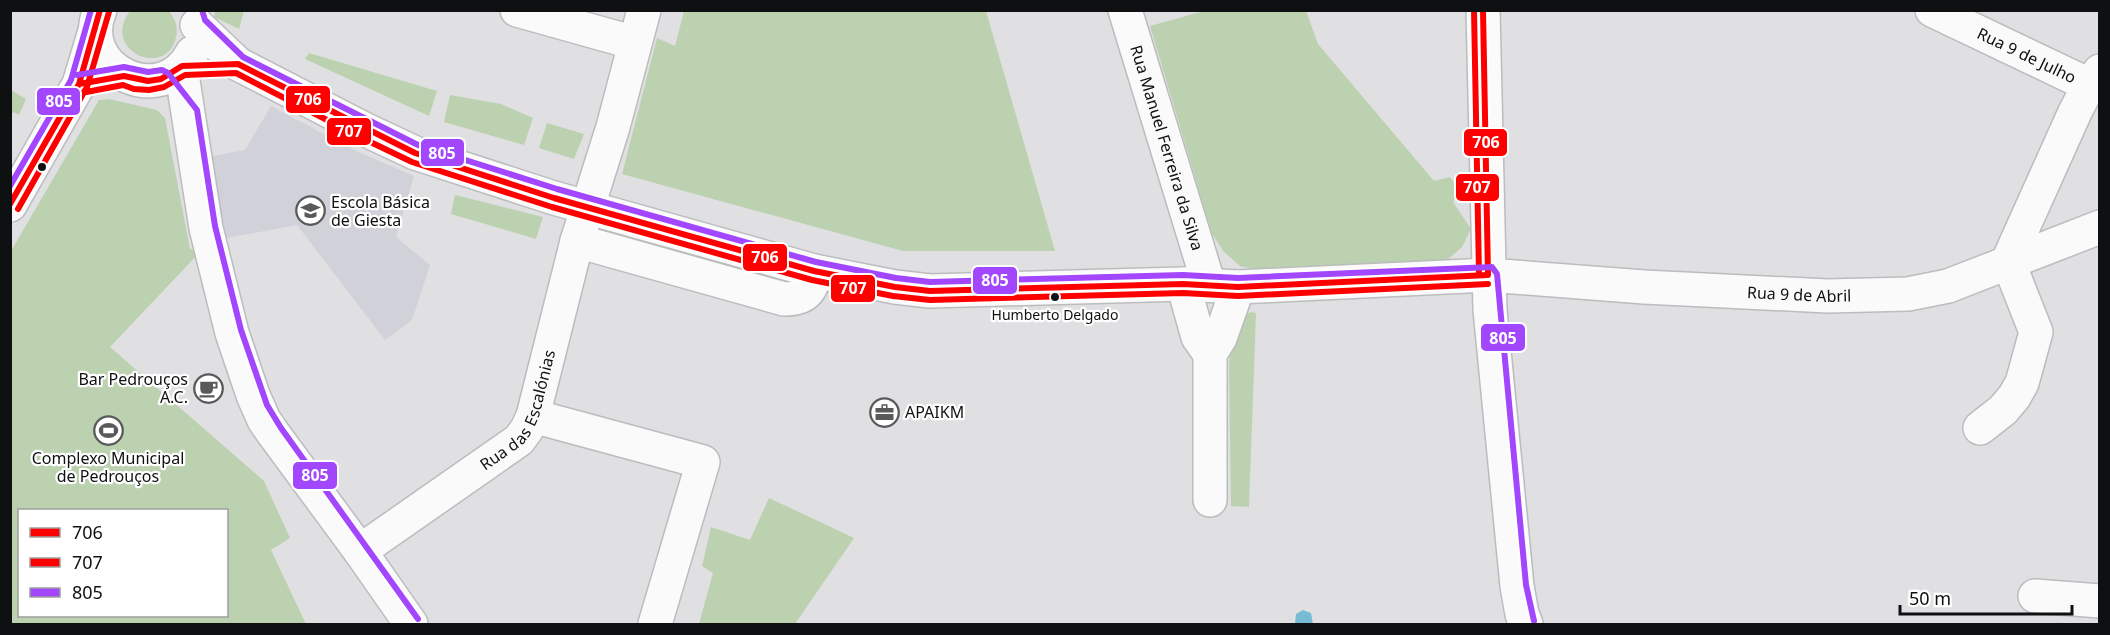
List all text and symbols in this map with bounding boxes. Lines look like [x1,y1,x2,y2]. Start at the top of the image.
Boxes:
street label: Rua 9 de Julho [1974,22,2080,88]
street label: Rua Manuel Ferreira da Silva [1125,42,1209,253]
line badge: 706 [285,85,331,114]
line badge: 805 [36,87,81,116]
text: 706 [294,88,322,110]
text: 805 [45,90,73,112]
line badge: 707 [326,117,372,146]
text: 707 [335,120,363,142]
line badge: 706 [1463,128,1508,157]
text: 706 [1472,131,1500,153]
line badge: 805 [420,138,465,167]
text: 805 [428,142,456,164]
unlabelled marker [36,161,48,173]
line badge: 707 [1455,173,1500,202]
text: 707 [1463,176,1491,198]
place label: Escola Básica de Giesta [331,191,430,231]
school or university icon: Escola Básica de Giesta [294,195,326,227]
line badge: 706 [742,243,788,272]
text: 706 [751,246,779,268]
line badge: 805 [972,266,1018,295]
text: 805 [981,269,1009,291]
line badge: 707 [830,274,876,303]
text: 707 [839,277,867,299]
street label: Rua 9 de Abril [1747,281,1852,307]
marker: Humberto Delgado [1049,291,1061,303]
place label: Humberto Delgado [992,305,1118,324]
line badge: 805 [1480,323,1526,352]
text: 805 [1489,327,1517,349]
street label: Rua das Escalónias [475,347,560,475]
place label: Bar Pedrouços A.C. [78,368,188,408]
cafe icon: Bar Pedrouços A.C. [193,372,225,404]
office icon: APAIKM [868,396,900,428]
place label: APAIKM [905,401,964,423]
sports icon: Complexo Municipal de Pedrouços [92,414,124,446]
place label: Complexo Municipal de Pedrouços [32,447,184,487]
line badge: 805 [292,461,338,490]
text: 805 [301,464,329,486]
legend [18,509,228,617]
text: 706 [72,520,103,544]
text: 707 [72,550,103,574]
scale bar [1900,578,2072,616]
text: 805 [72,580,103,604]
text: 50 m [1909,586,1951,610]

